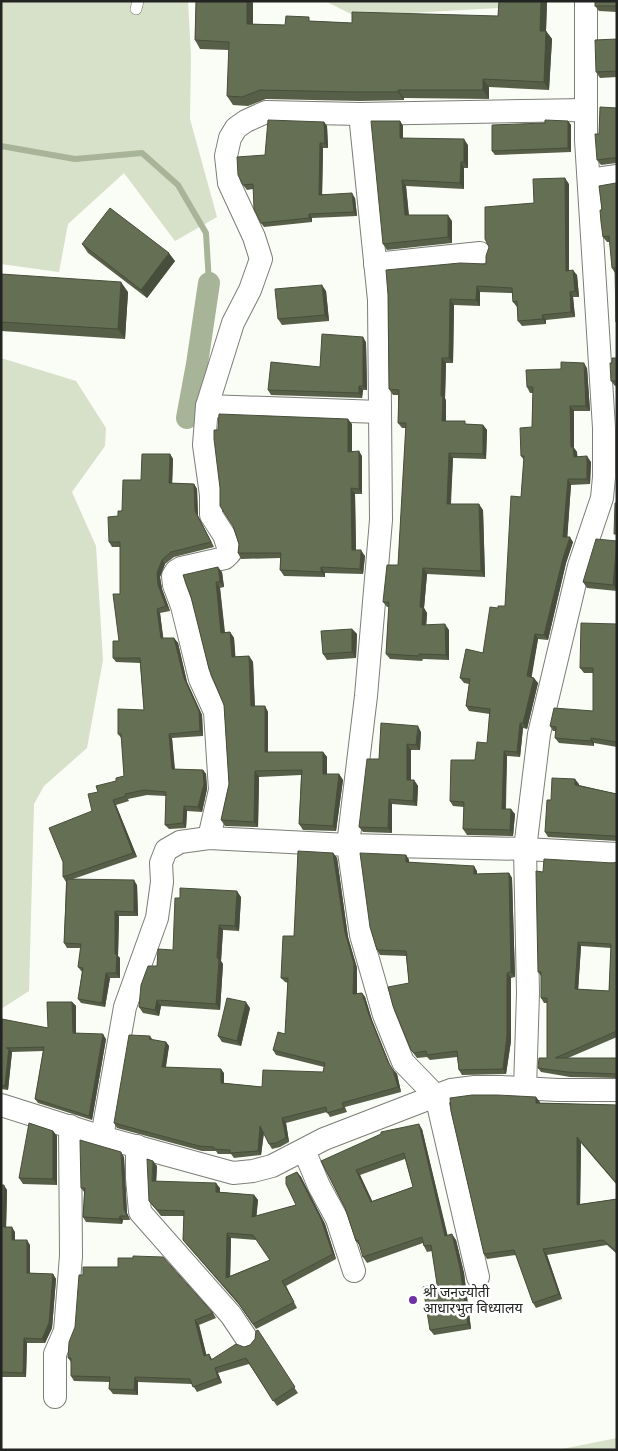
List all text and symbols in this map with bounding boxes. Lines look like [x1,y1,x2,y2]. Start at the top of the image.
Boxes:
place label: श्री जनज्योती आधारभुत विध्यालय [423,1282,523,1318]
marker: श्री जनज्योती आधारभुत विध्यालय [407,1294,419,1306]

